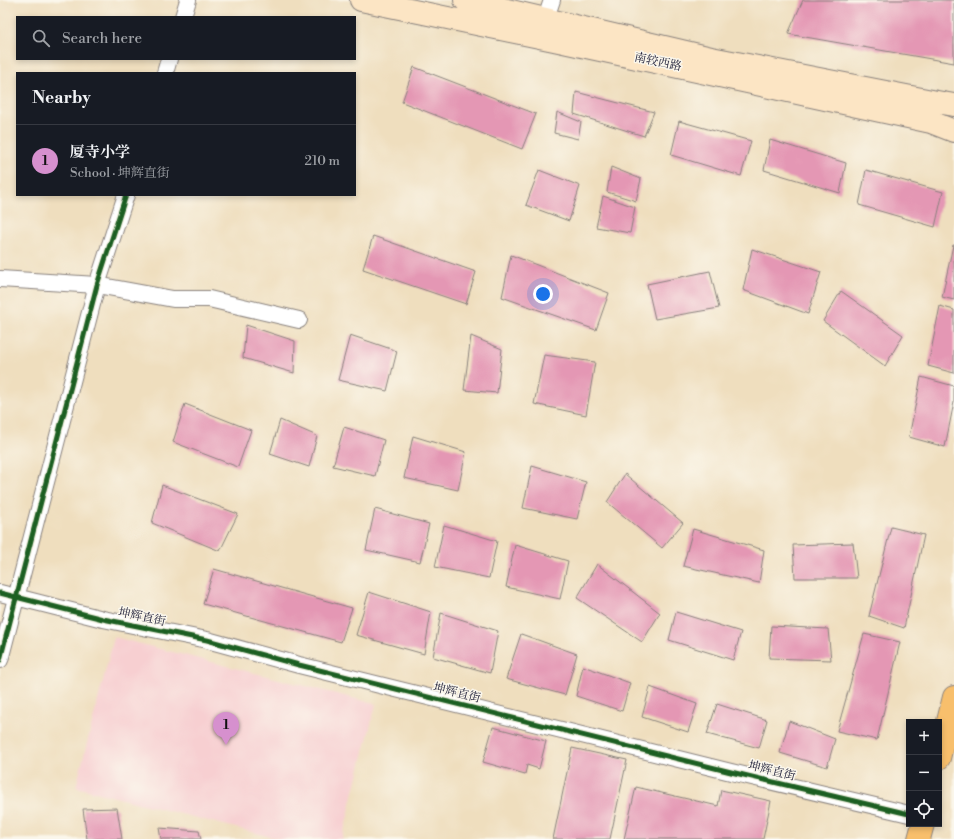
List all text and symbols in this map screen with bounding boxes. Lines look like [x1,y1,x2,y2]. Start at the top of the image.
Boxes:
search box [16,16,356,60]
icon: search [30,27,52,49]
text: Search here [62,29,142,48]
street label: 南较西路 [633,50,683,74]
text: Nearby [32,87,91,109]
text: 厦寺小学 [70,143,130,162]
text: 1 [42,153,48,169]
text: 210 m [305,153,340,169]
text: School · 坤辉直街 [70,165,170,181]
your location [533,284,553,304]
street label: 坤辉直街 [117,605,168,630]
street label: 坤辉直街 [432,680,483,706]
pin: 1 [213,712,239,745]
map controls [906,719,942,827]
button: + [906,719,942,755]
button: − [906,755,942,791]
street label: 坤辉直街 [747,758,798,784]
button: locate [906,791,942,827]

